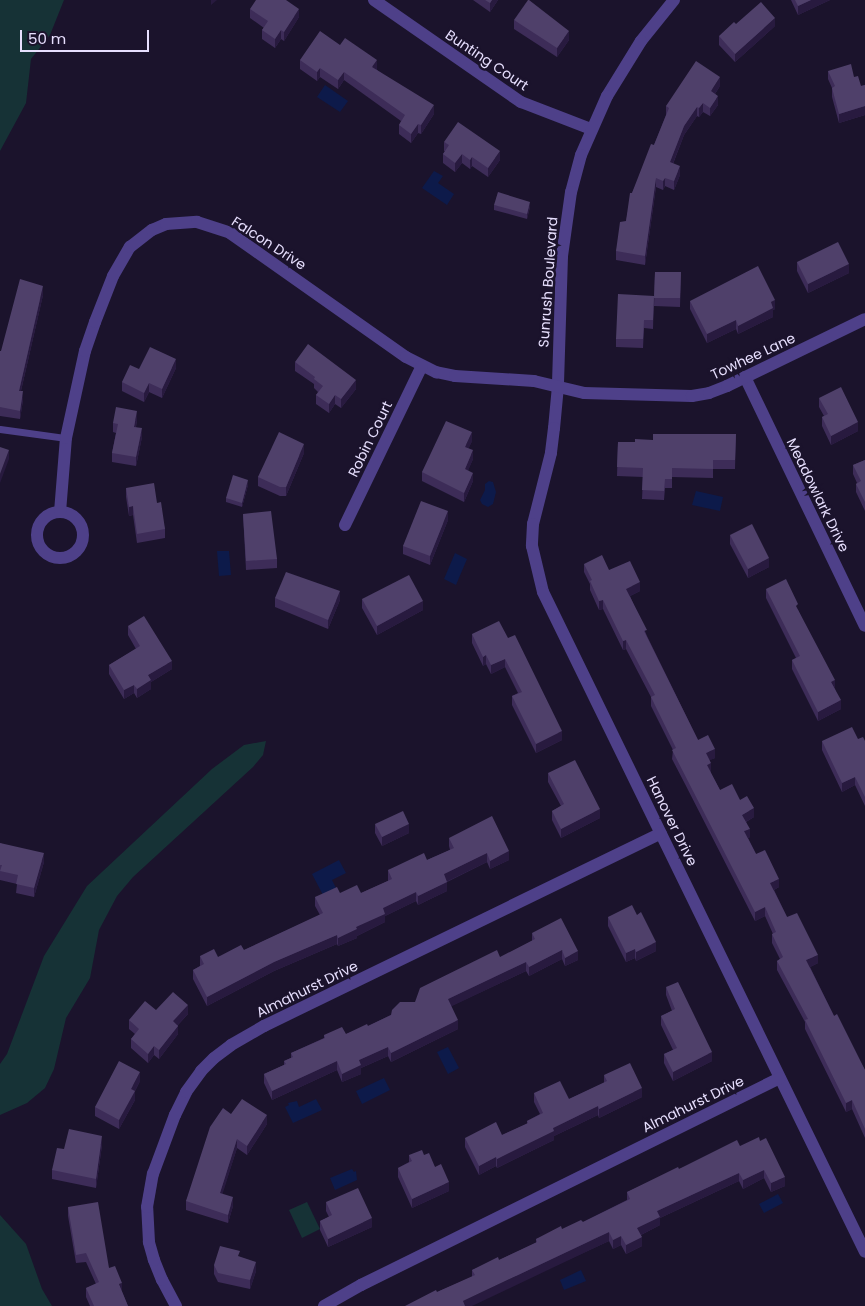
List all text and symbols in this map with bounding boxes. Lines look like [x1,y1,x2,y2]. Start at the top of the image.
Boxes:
scale bar [22,20,151,52]
street label: Bunting Court [442,26,532,94]
text: 50 m [28,28,66,49]
street label: Falcon Drive [229,213,309,273]
street label: Sunrush Boulevard [535,216,561,348]
street label: Towhee Lane [708,329,798,383]
street label: Robin Court [344,398,396,480]
street label: Meadowlark Drive [783,435,853,555]
street label: Hanover Drive [643,773,701,869]
street label: Almahurst Drive [253,957,361,1021]
street label: Almahurst Drive [639,1072,747,1136]

